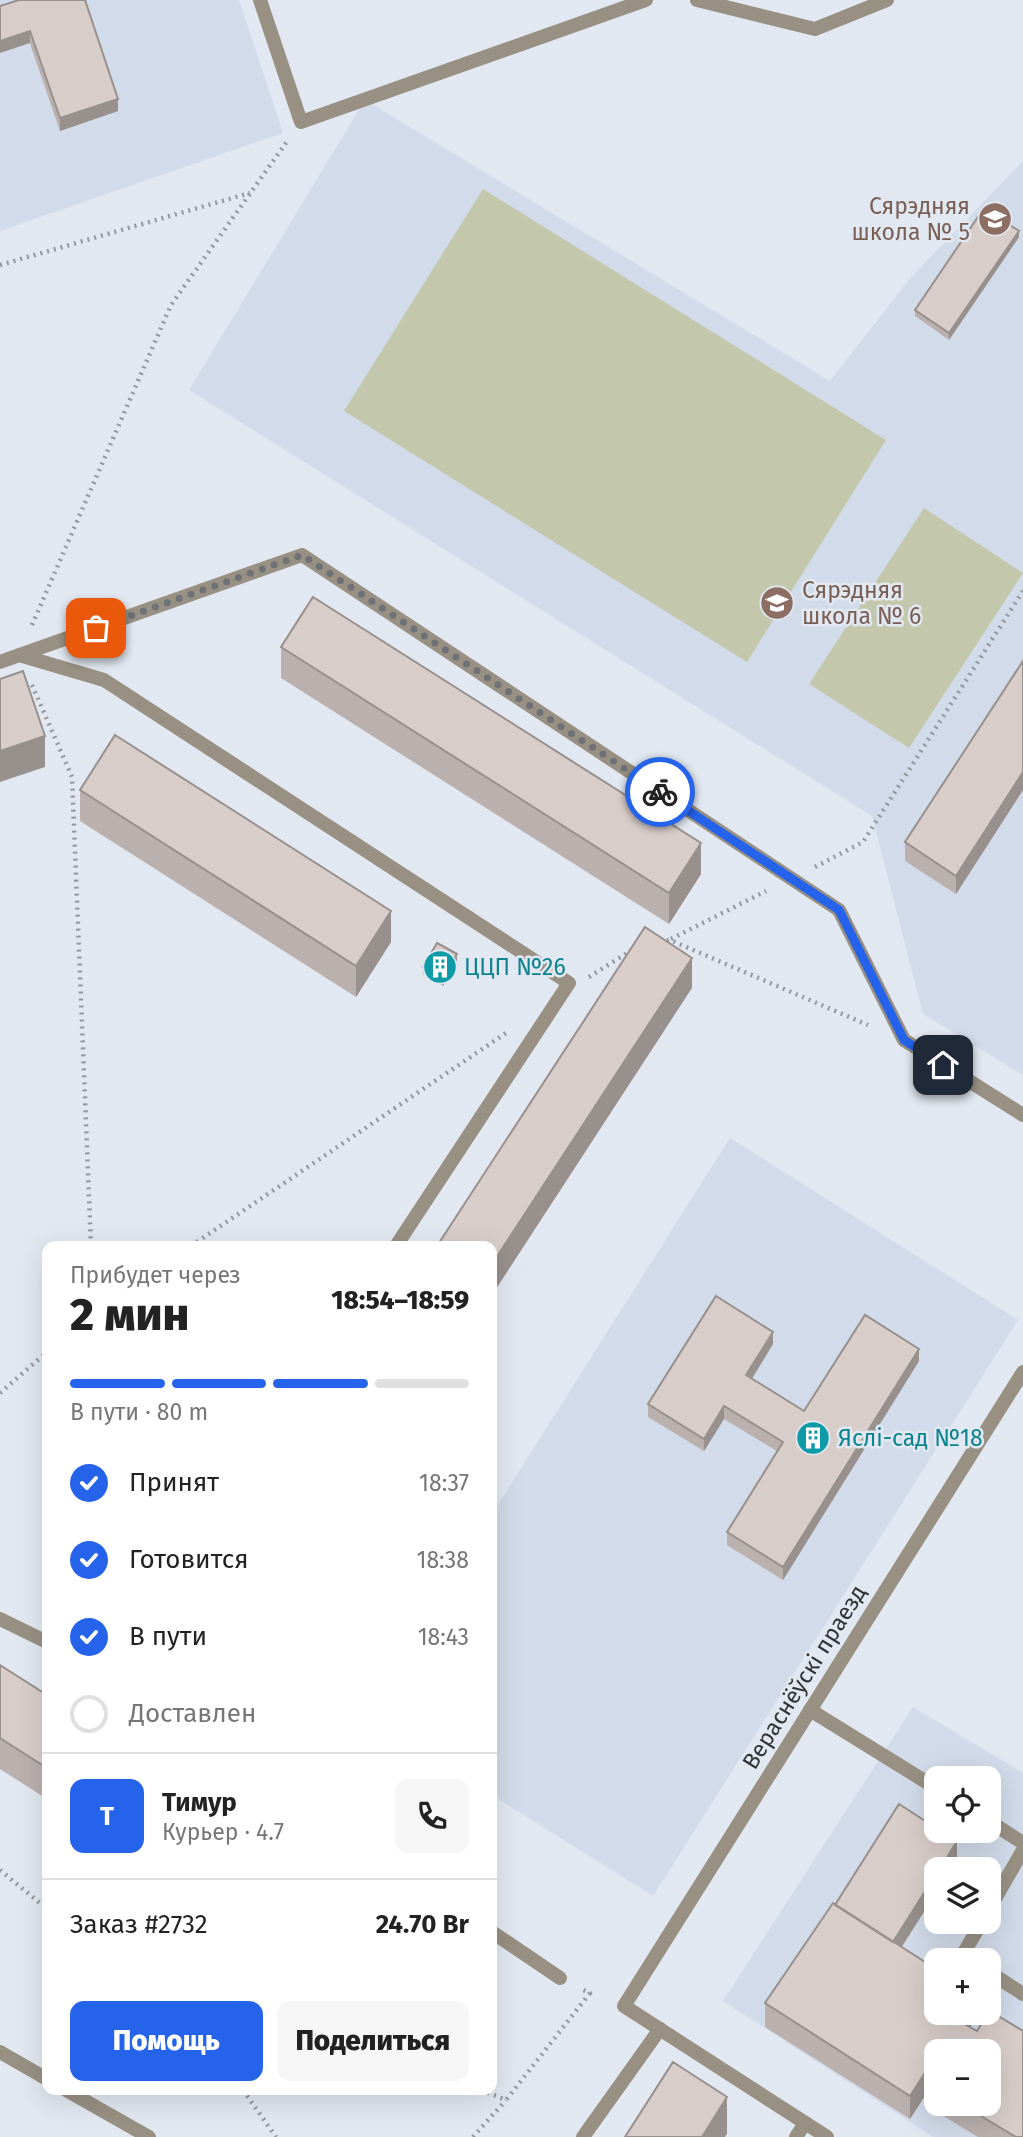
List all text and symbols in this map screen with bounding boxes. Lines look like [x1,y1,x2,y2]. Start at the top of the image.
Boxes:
place label: Сярэдняя школа № 5 [851,192,970,246]
school or university icon: Сярэдняя школа № 5 [976,200,1014,238]
place label: Сярэдняя школа № 6 [802,576,921,630]
school or university icon: Сярэдняя школа № 6 [758,584,796,622]
pin [66,598,126,658]
icon: bag [77,609,115,647]
courier [625,757,695,827]
icon: bike [641,773,679,811]
building icon: ЦЦП №26 [421,948,459,986]
place label: ЦЦП №26 [464,953,566,981]
pin [913,1035,973,1095]
icon: home [924,1046,962,1084]
text: Прибудет через [70,1261,241,1289]
text: 18:54–18:59 [331,1285,469,1316]
text: 2 мин [70,1287,189,1342]
text: В пути · 80 m [70,1398,208,1426]
building icon: Яслі-сад №18 [794,1419,832,1457]
place label: Яслі-сад №18 [838,1424,983,1452]
icon: check [70,1464,108,1502]
text: Принят [129,1467,219,1498]
text: 18:37 [419,1469,469,1497]
icon: check [70,1541,108,1579]
text: Готовится [129,1544,249,1575]
text: 18:38 [416,1546,469,1574]
street label: Вераснёўскі праезд [736,1580,872,1774]
icon: check [70,1618,108,1656]
text: В пути [129,1621,207,1652]
text: 18:43 [418,1623,469,1651]
text: Доставлен [129,1698,256,1729]
map controls [924,1766,1001,2116]
button: locate [924,1766,1001,1843]
button: phone [395,1779,469,1853]
text: Тимур [162,1787,237,1818]
text: Т [100,1801,114,1832]
text: Курьер · 4.7 [162,1818,284,1846]
button: layers [924,1857,1001,1934]
text: Заказ #2732 [70,1909,208,1940]
text: 24.70 Br [376,1909,469,1940]
button: + [924,1948,1001,2025]
button: Помощь [70,2001,263,2081]
button: Поделиться [277,2001,469,2081]
button: − [924,2039,1001,2116]

